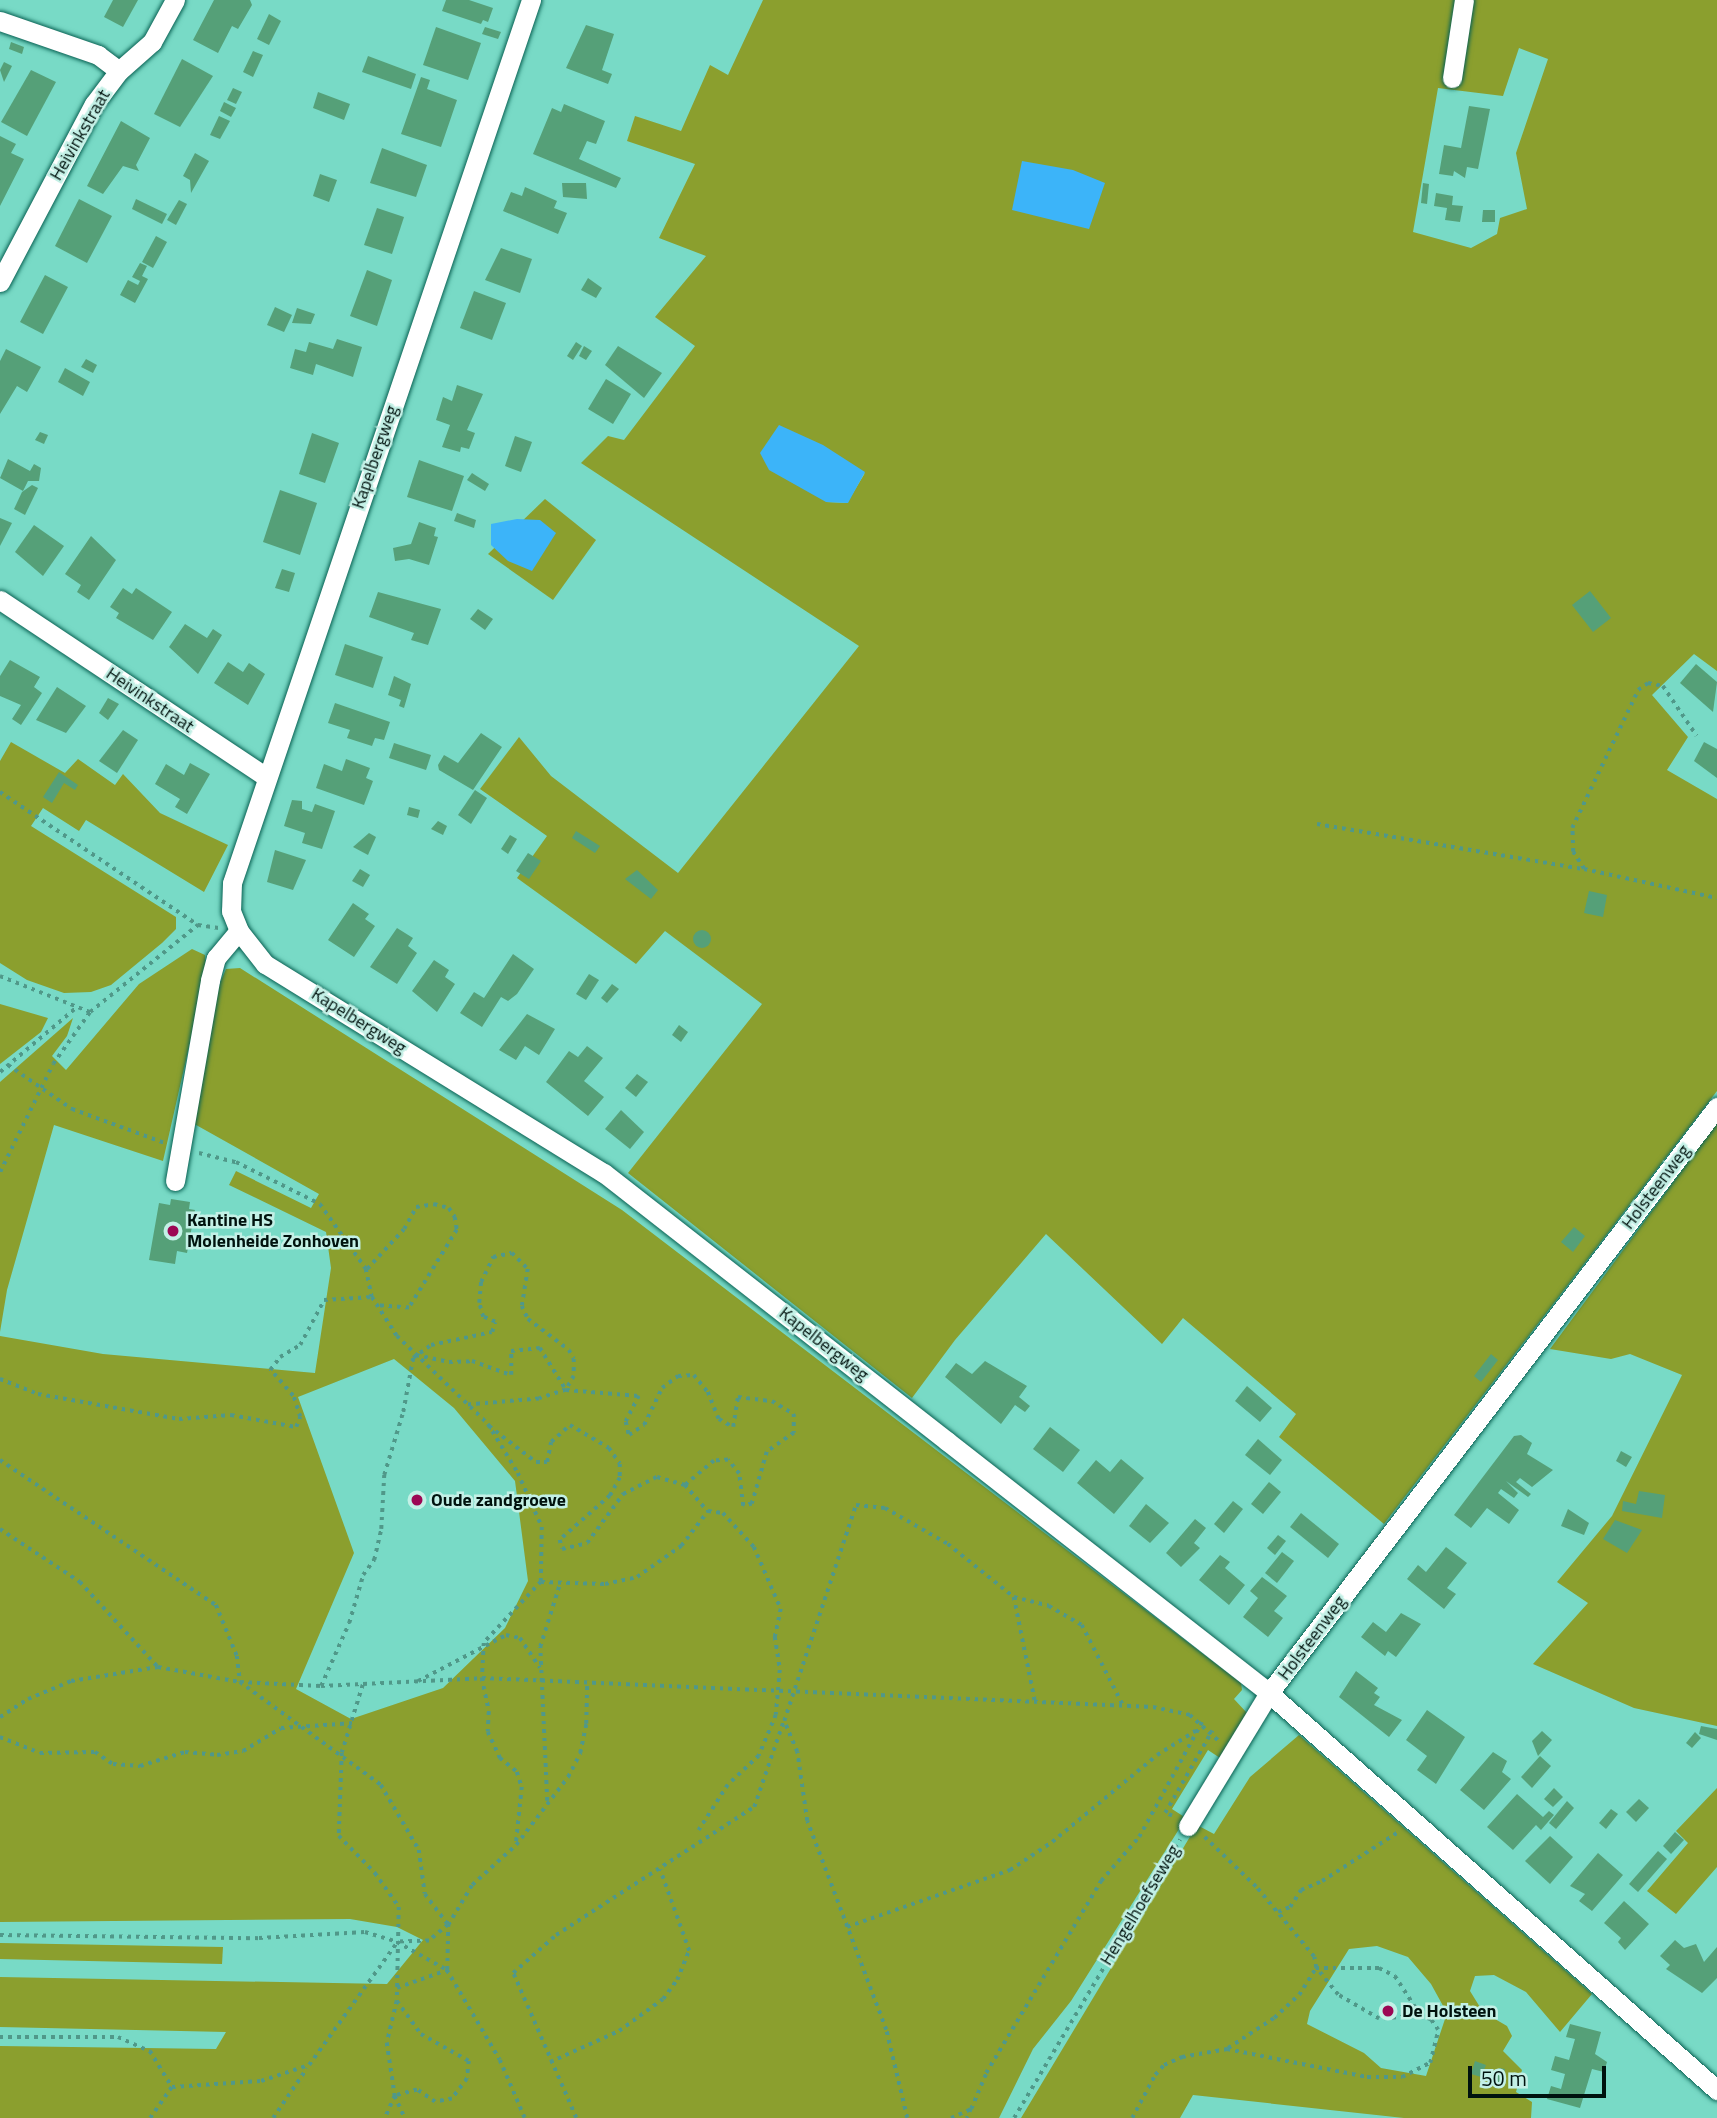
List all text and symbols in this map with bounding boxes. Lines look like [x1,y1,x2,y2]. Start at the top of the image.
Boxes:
street label: Heivinkstraat [45,86,115,184]
street label: Kapelbergweg [347,402,403,512]
street label: Heivinkstraat [102,663,198,737]
street label: Kapelbergweg [308,983,410,1059]
street label: Holsteenweg [1617,1141,1695,1233]
place label: Kantine HS Molenheide Zonhoven [187,1210,359,1252]
marker: Kantine HS Molenheide Zonhoven [165,1223,181,1239]
street label: Kapelbergweg [775,1302,873,1386]
place label: Oude zandgroeve [431,1489,566,1511]
marker: Oude zandgroeve [409,1492,425,1508]
street label: Holsteenweg [1273,1592,1351,1684]
street label: Hengelhoefseweg [1095,1841,1185,1969]
place label: De Holsteen [1402,2000,1496,2022]
marker: De Holsteen [1380,2003,1396,2019]
scale bar [1472,2052,1610,2096]
text: 50 m [1481,2062,1527,2094]

